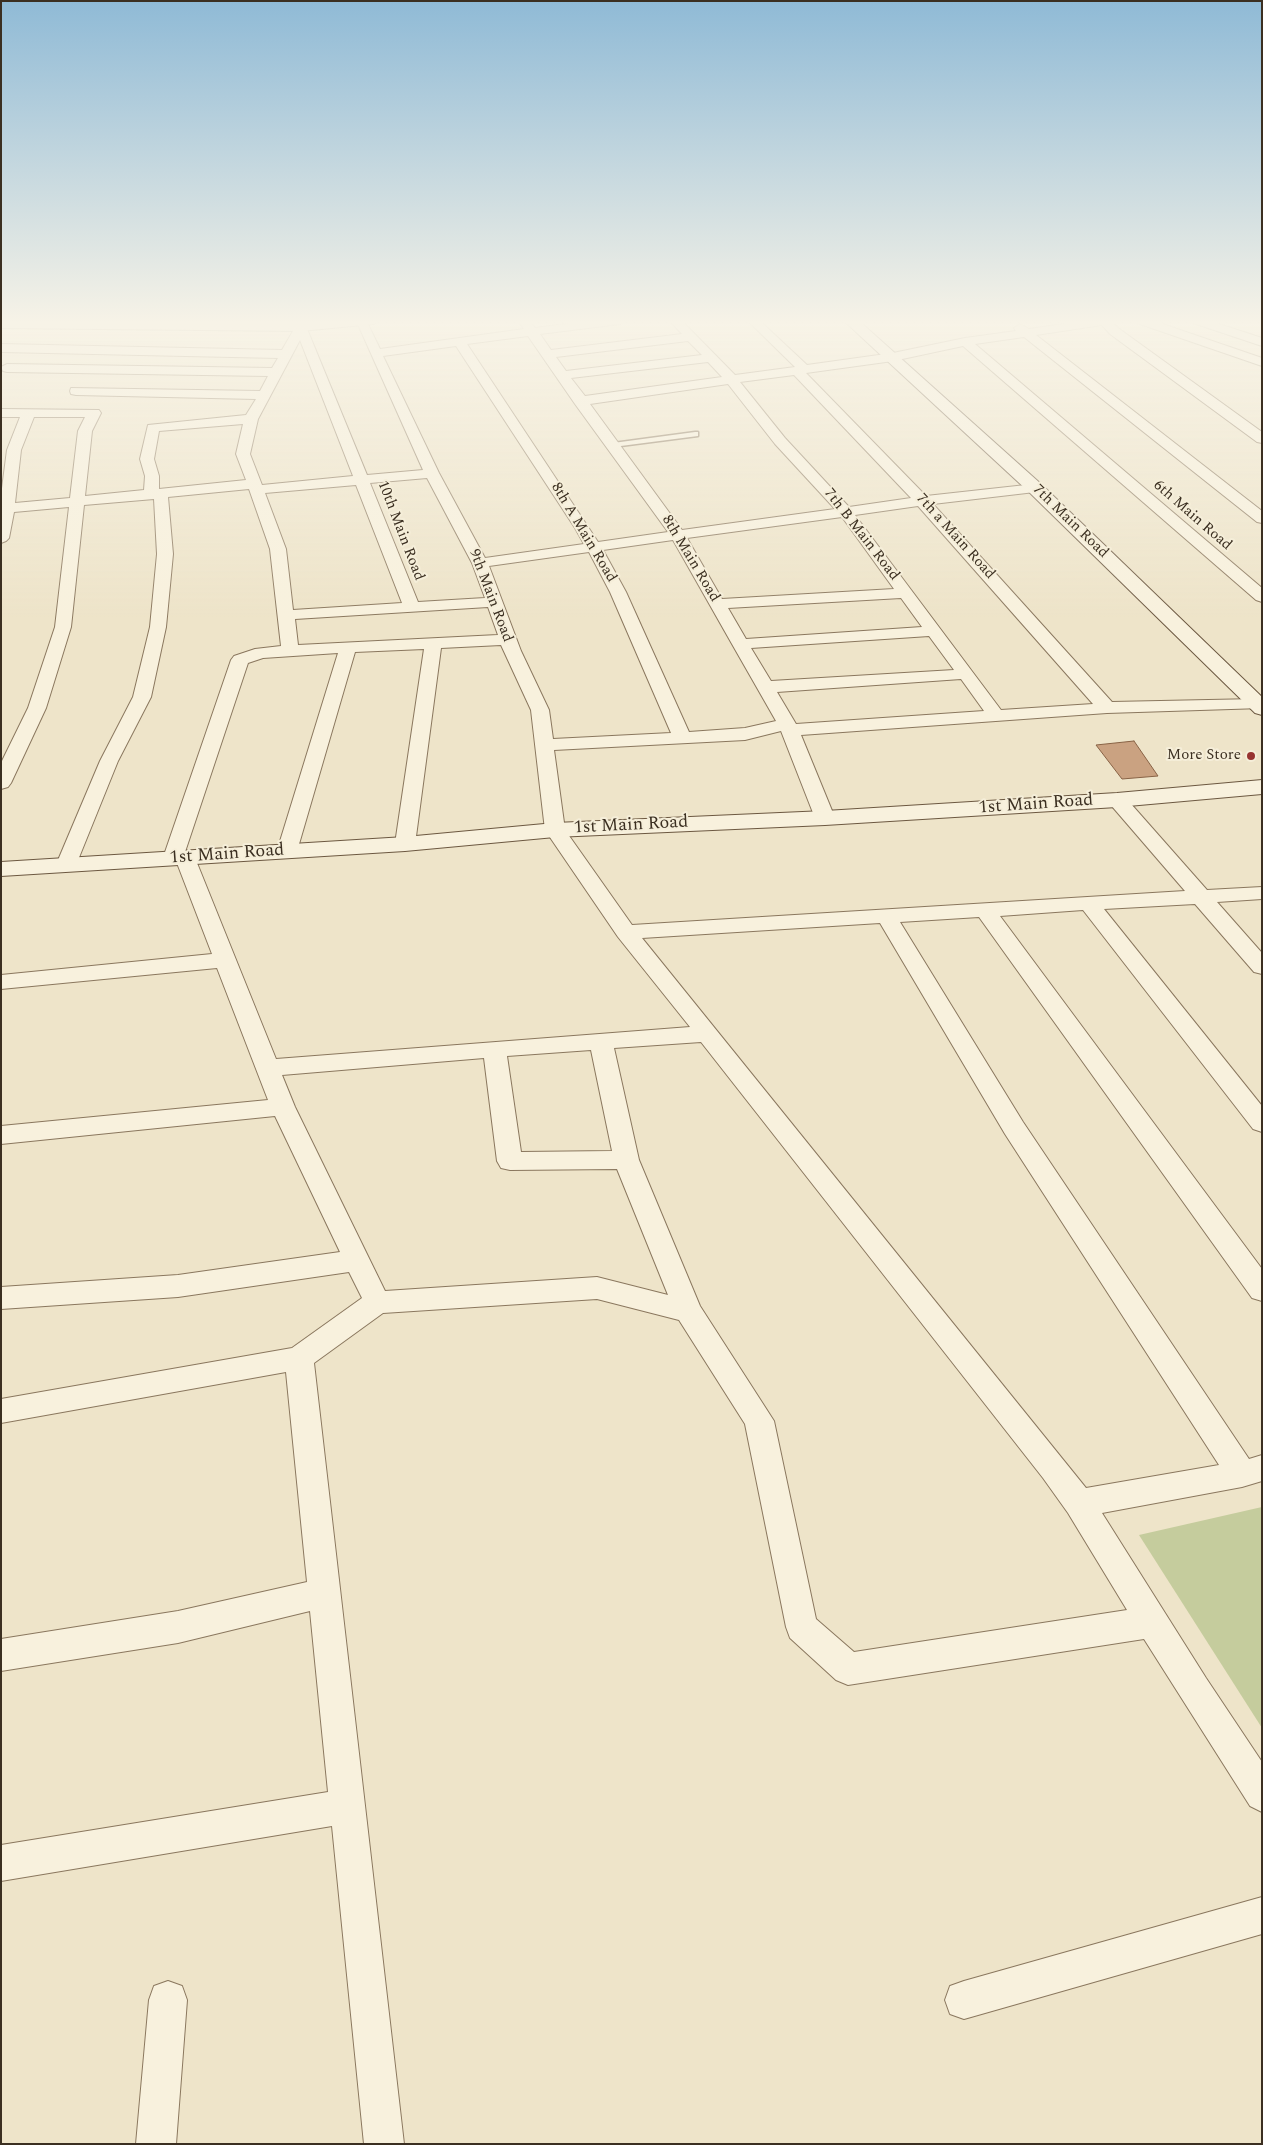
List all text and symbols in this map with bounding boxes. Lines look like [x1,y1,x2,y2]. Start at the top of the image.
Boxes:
street label: 6th Main Road [1149,477,1235,555]
street label: 10th Main Road [373,479,427,583]
street label: 8th A Main Road [546,480,620,586]
street label: 7th Main Road [1029,481,1111,563]
street label: 7th B Main Road [820,485,902,585]
street label: 7th a Main Road [912,490,998,584]
street label: 8th Main Road [657,512,723,606]
street label: 9th Main Road [464,547,516,645]
place label: More Store [1167,747,1241,765]
marker: More Store [1245,750,1257,762]
street label: 1st Main Road [978,790,1094,820]
street label: 1st Main Road [573,812,689,840]
street label: 1st Main Road [169,840,285,870]

